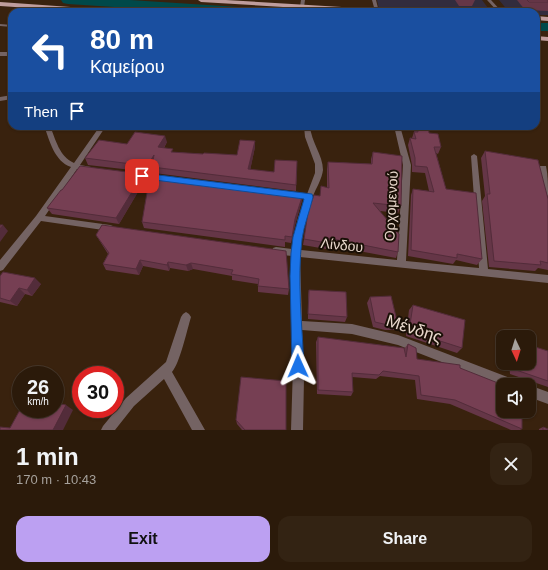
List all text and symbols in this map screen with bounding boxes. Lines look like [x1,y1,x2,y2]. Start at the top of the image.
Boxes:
icon: left [24,24,76,76]
text: 80 m [90,24,154,55]
text: Καμείρου [90,57,165,77]
icon: arrive [66,100,88,122]
text: Then [24,103,58,120]
pin [125,159,159,193]
icon: arrive [131,165,153,187]
street label: Ορχομενού [381,170,401,242]
street label: Λίνδου [320,235,364,255]
street label: Μένδης [384,311,444,347]
north arrow [496,330,536,370]
map controls [496,330,536,418]
position arrow [277,345,319,387]
speed limit sign: 30 [72,366,124,418]
text: 26 [27,376,49,398]
button: sound [496,378,536,418]
text: km/h [27,396,49,407]
text: 1 min [16,443,79,470]
button: close [490,443,532,485]
text: 170 m · 10:43 [16,472,96,487]
button: Exit [16,516,270,562]
button: Share [278,516,532,562]

